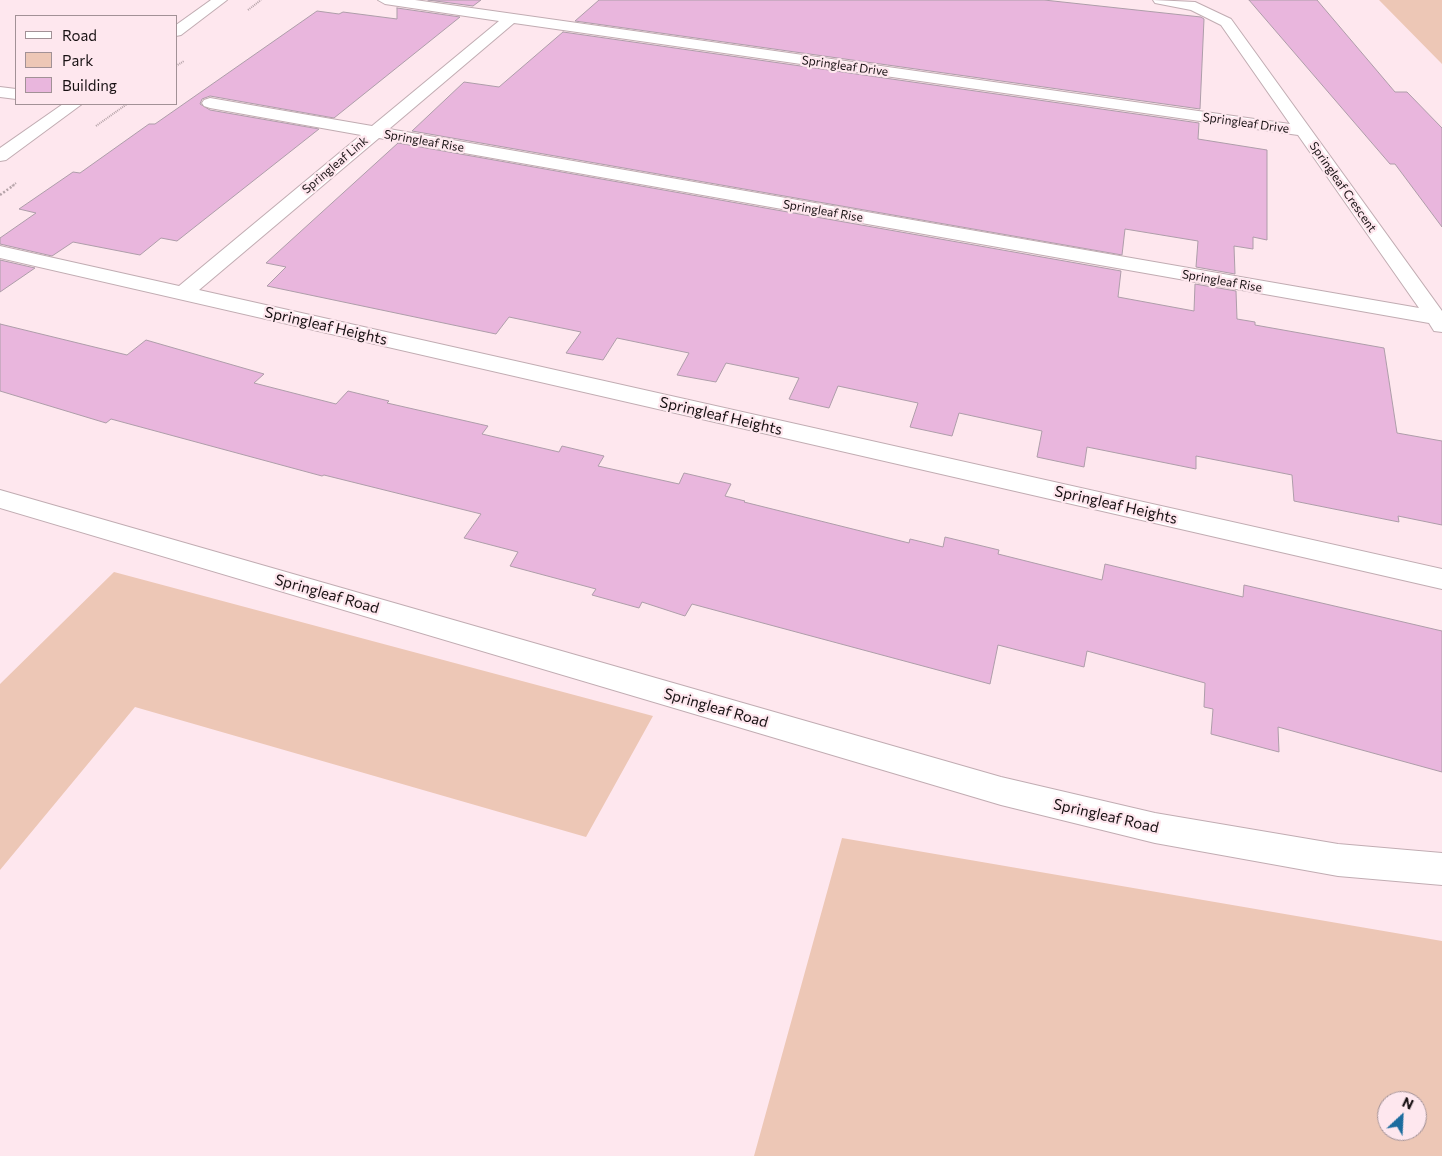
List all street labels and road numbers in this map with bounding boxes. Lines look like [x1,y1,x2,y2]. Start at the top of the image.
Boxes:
street label: Springleaf Drive [801,53,889,79]
street label: Springleaf Drive [1202,110,1290,136]
street label: Springleaf Rise [383,127,465,155]
street label: Springleaf Link [299,133,371,197]
street label: Springleaf Crescent [1306,139,1380,235]
street label: Springleaf Rise [782,197,864,225]
street label: Springleaf Rise [1181,267,1263,295]
street label: Springleaf Heights [263,303,389,349]
street label: Springleaf Heights [658,393,784,439]
street label: Springleaf Heights [1053,482,1179,528]
street label: Springleaf Road [273,571,381,617]
street label: Springleaf Road [662,685,770,731]
street label: Springleaf Road [1052,795,1160,837]

